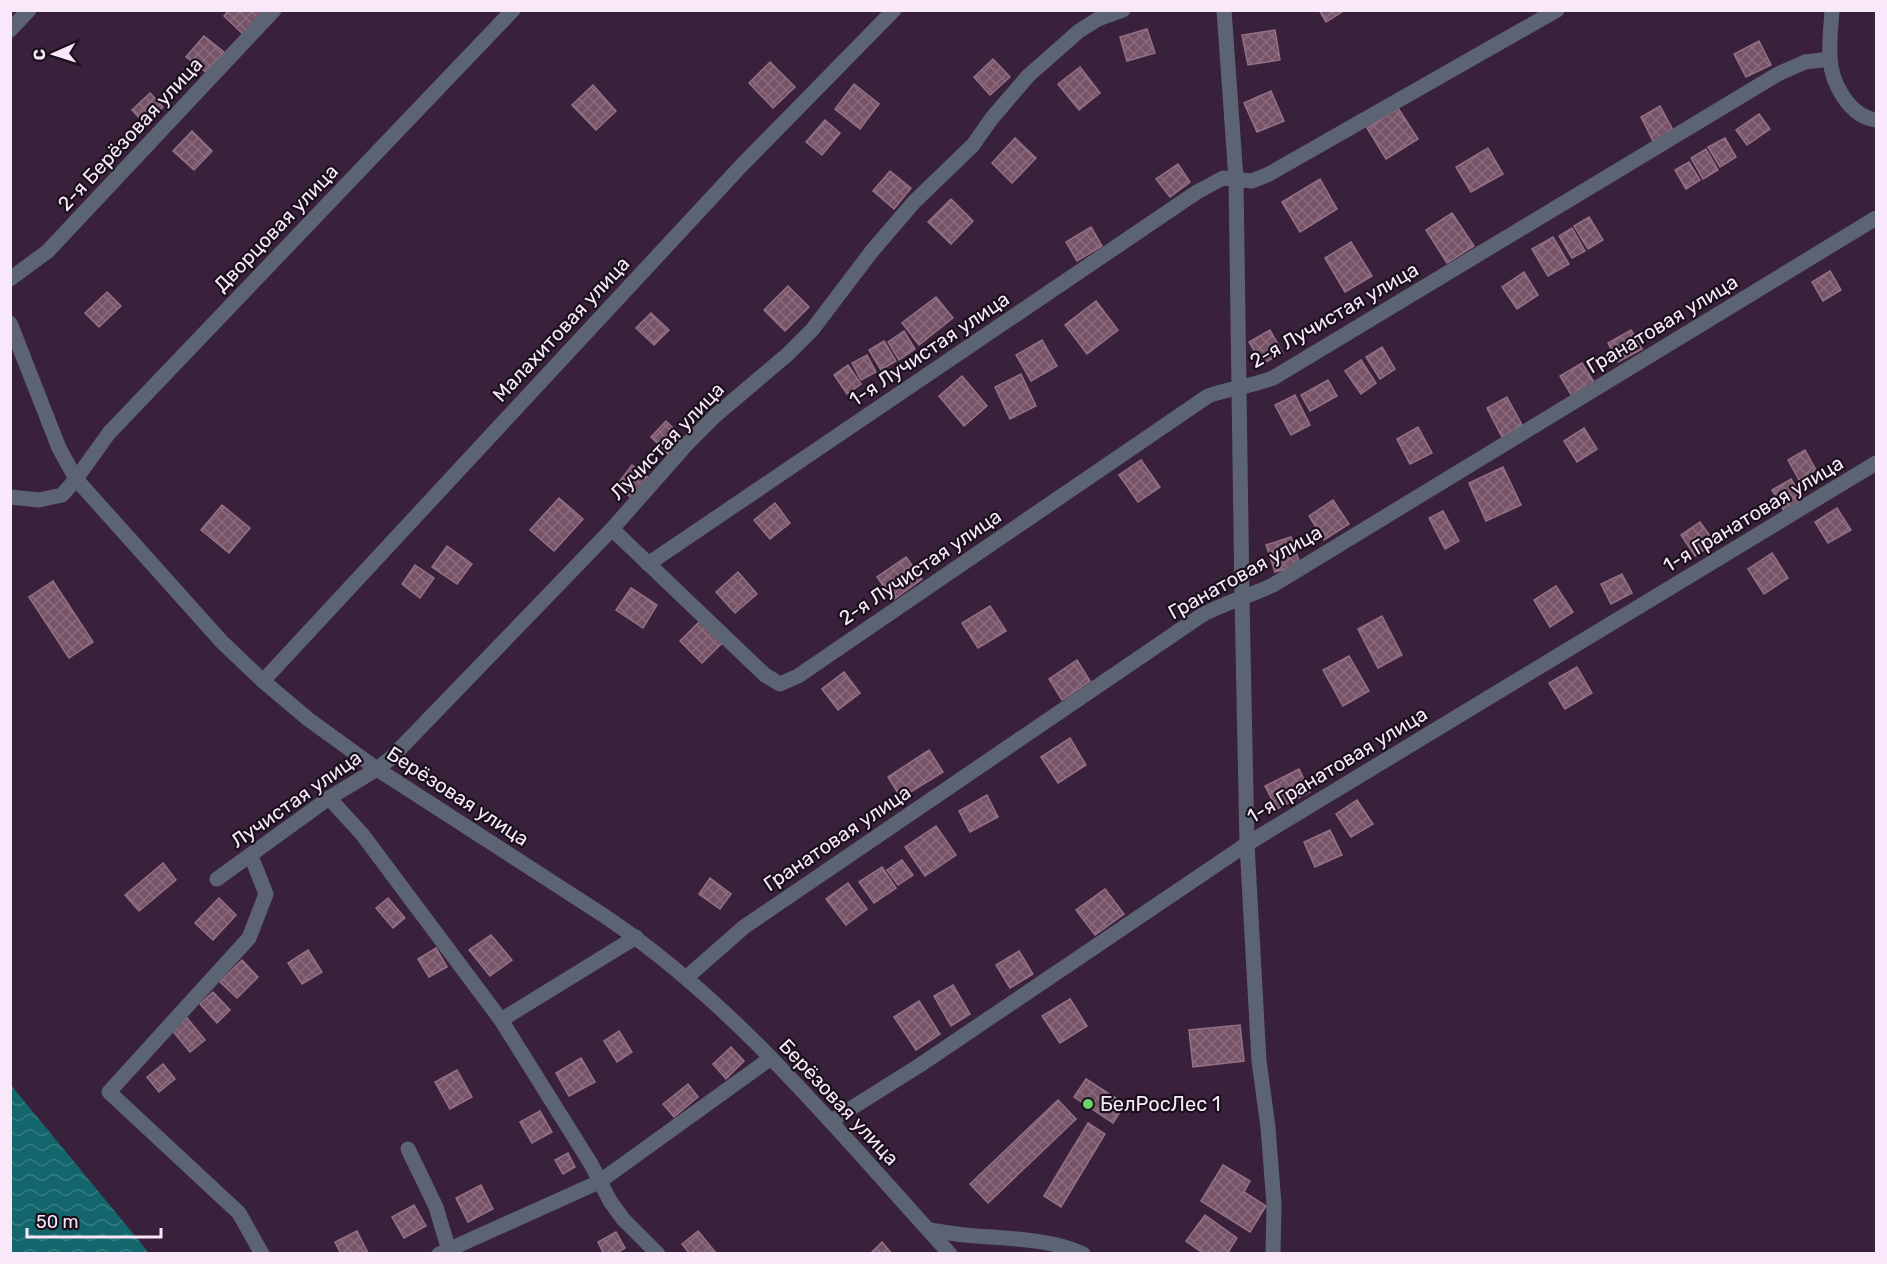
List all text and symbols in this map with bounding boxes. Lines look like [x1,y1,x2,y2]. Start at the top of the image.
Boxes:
north arrow [24,24,84,84]
text: С [30,49,49,61]
street label: 2-я Берёзовая улица [53,52,207,216]
street label: Дворцовая улица [209,159,343,297]
street label: Малахитовая улица [487,251,635,407]
street label: 2-я Лучистая улица [1245,257,1423,373]
street label: Гранатовая улица [1582,269,1742,379]
street label: 1-я Лучистая улица [844,287,1014,411]
street label: Лучистая улица [605,377,729,505]
street label: 1-я Гранатовая улица [1658,451,1848,577]
street label: 2-я Лучистая улица [834,504,1006,630]
street label: Гранатовая улица [1164,520,1326,624]
street label: 1-я Гранатовая улица [1242,702,1432,828]
street label: Берёзовая улица [383,741,533,851]
street label: Лучистая улица [226,745,366,853]
street label: Гранатовая улица [759,780,915,896]
street label: Берёзовая улица [774,1034,904,1170]
place label: БелРосЛес 1 [1100,1092,1221,1116]
marker: БелРосЛес 1 [1081,1097,1095,1111]
scale bar [27,1201,160,1239]
text: 50 m [36,1211,79,1233]

